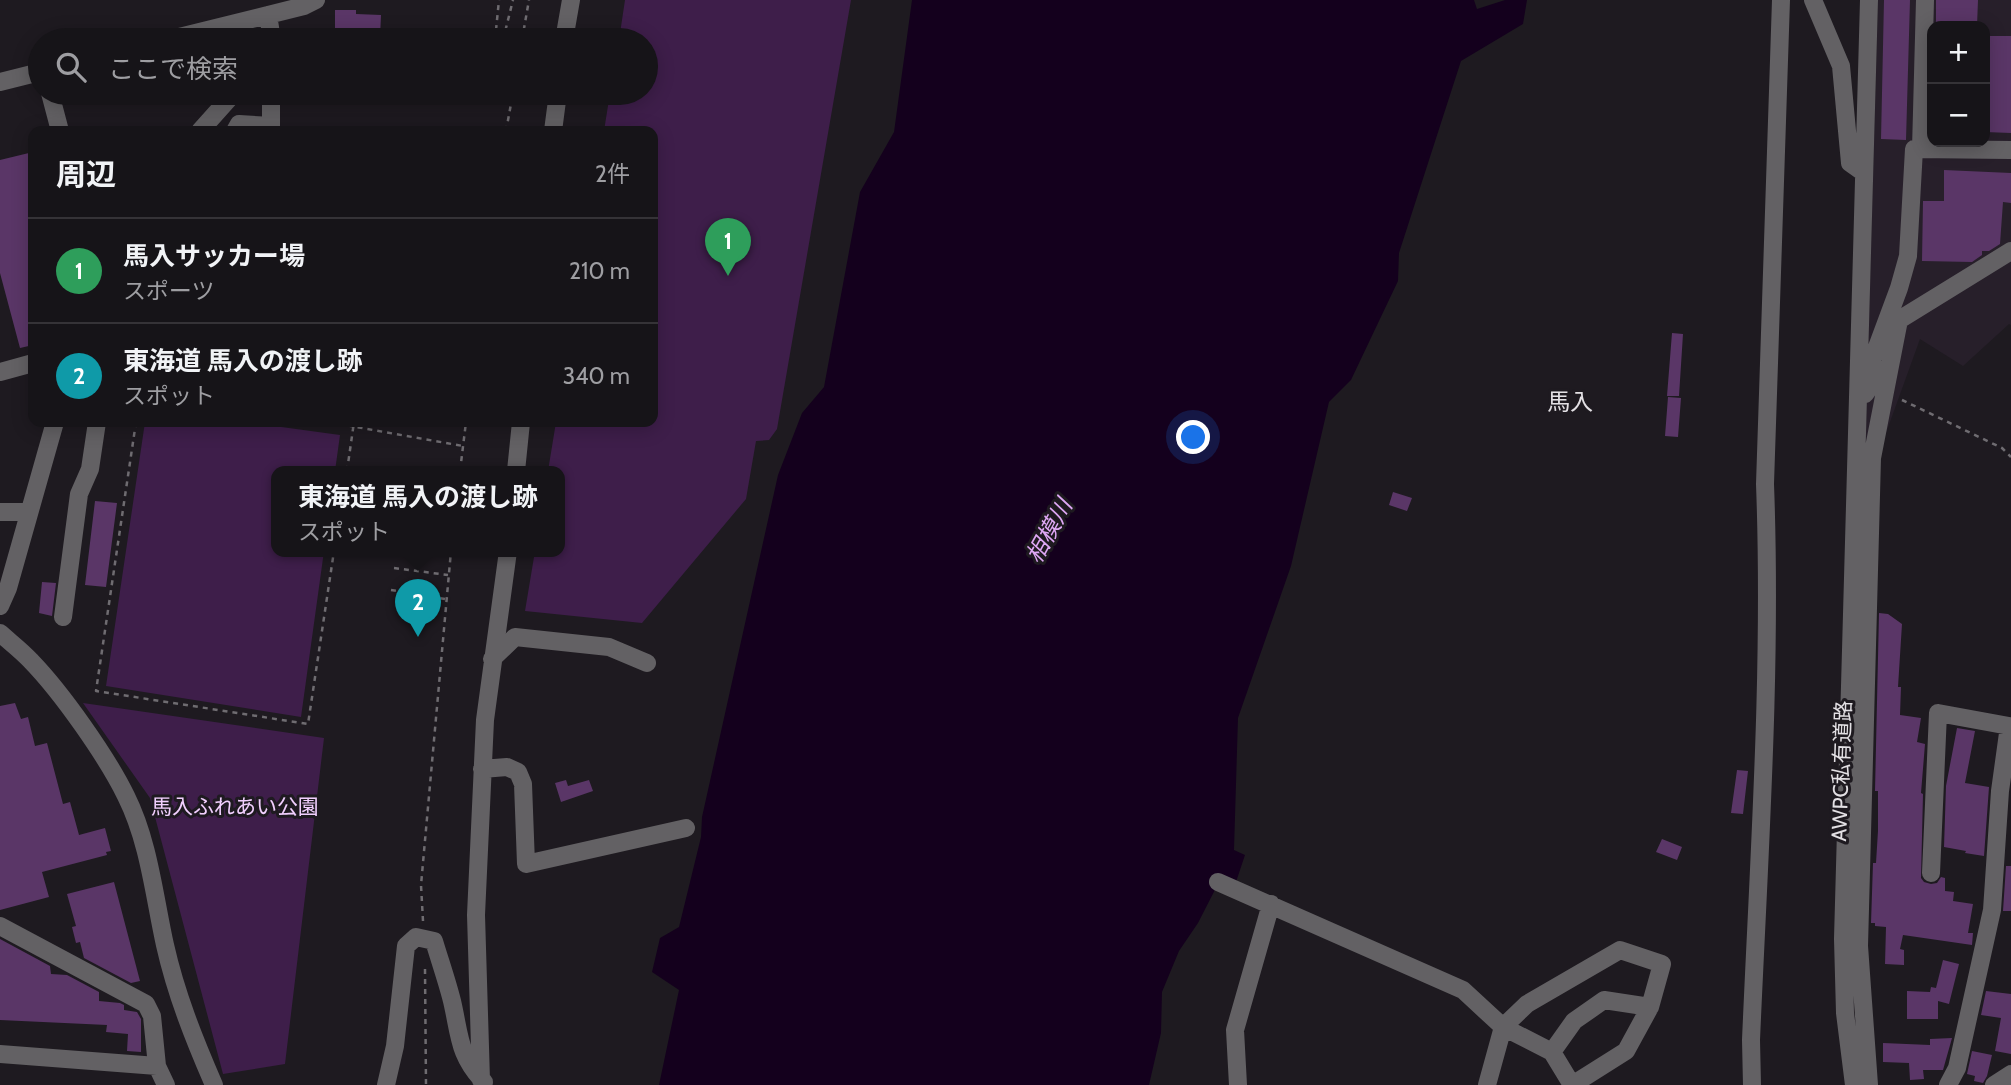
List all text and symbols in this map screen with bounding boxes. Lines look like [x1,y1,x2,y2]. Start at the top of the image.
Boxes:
map controls [1927,21,1990,147]
button: + [1927,21,1990,84]
search box [28,28,658,105]
icon: search [52,48,90,86]
text: ここで検索 [108,53,238,85]
button: − [1927,84,1990,147]
text: 周辺 [56,156,116,193]
text: 2件 [595,160,630,188]
pin: 1 [705,218,751,276]
text: 馬入サッカー場 [123,240,305,272]
text: 1 [75,257,83,285]
text: 210 m [569,257,630,285]
text: スポーツ [123,277,215,305]
text: 東海道 馬入の渡し跡 [123,345,363,377]
text: 2 [73,362,85,390]
text: 340 m [563,362,630,390]
text: スポット [123,382,215,410]
district label: 馬入 [1547,388,1593,416]
your location [1176,420,1210,454]
popup [271,466,565,557]
text: 東海道 馬入の渡し跡 [298,481,538,513]
water label: 相模川 [1020,491,1079,568]
text: スポット [298,518,390,546]
pin: 2 [395,579,441,637]
street label: AWPC私有道路 [1826,700,1856,842]
park label: 馬入ふれあい公園 [151,794,319,819]

